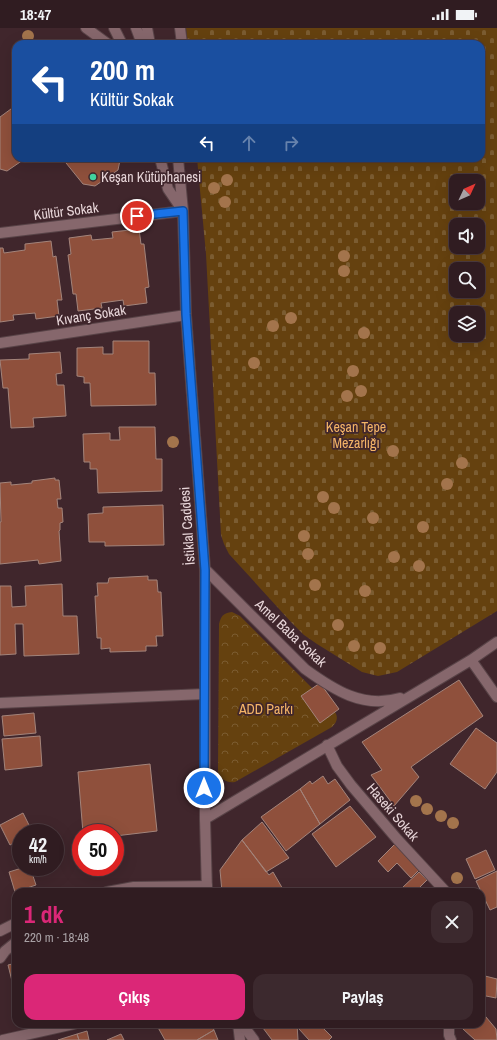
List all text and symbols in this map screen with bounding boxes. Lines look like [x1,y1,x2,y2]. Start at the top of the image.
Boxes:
text: 18:47 [20,4,51,25]
text: 200 m [90,51,155,89]
icon: left [24,56,76,108]
text: Kültür Sokak [90,87,174,112]
icon: left [196,132,218,154]
icon: ahead [238,132,260,154]
icon: right [280,132,302,154]
place label: Keşan Kütüphanesi [101,168,201,186]
marker: Keşan Kütüphanesi [88,172,98,182]
north arrow [449,174,485,210]
map controls [449,174,485,342]
street label: Kültür Sokak [33,198,100,224]
pin [120,199,154,233]
icon: arrive [126,205,148,227]
button: sound [449,218,485,254]
button: search [449,262,485,298]
street label: Kıvanç Sokak [55,301,127,329]
button: layers [449,306,485,342]
park label: Keşan Tepe Mezarlığı [326,418,386,452]
street label: İstiklal Caddesi [175,486,199,566]
street label: Amel Baba Sokak [251,595,331,671]
park label: ADD Parkı [238,700,293,718]
position arrow [183,767,225,809]
street label: Haseki Sokak [363,779,423,845]
speed limit sign: 50 [72,824,124,876]
text: 42 [29,831,47,858]
text: km/h [29,853,47,866]
text: 1 dk [24,898,63,930]
button: close [431,901,473,943]
text: 220 m · 18:48 [24,929,89,946]
button: Çıkış [24,974,245,1020]
button: Paylaş [253,974,473,1020]

